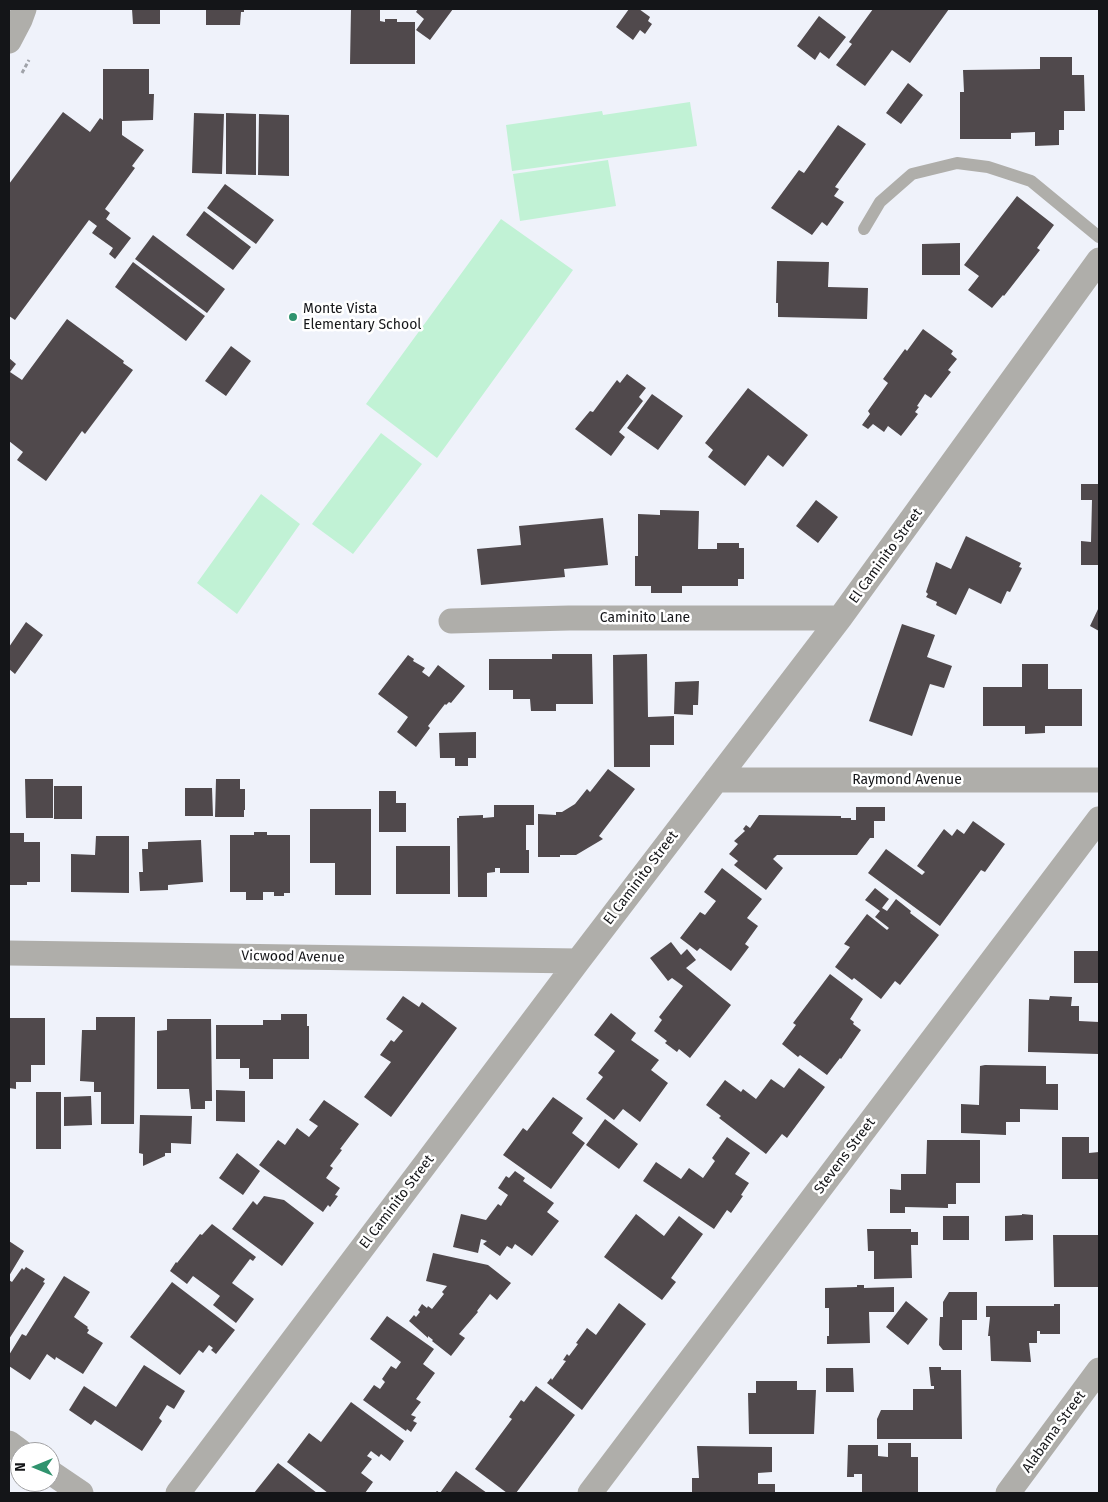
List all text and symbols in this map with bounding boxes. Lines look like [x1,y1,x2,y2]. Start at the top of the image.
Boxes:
place label: Monte Vista Elementary School [303,301,421,334]
marker: Monte Vista Elementary School [287,311,299,323]
street label: El Caminito Street [846,505,926,607]
street label: Caminito Lane [600,610,690,626]
street label: Raymond Avenue [852,772,962,788]
street label: El Caminito Street [600,828,682,928]
street label: Vicwood Avenue [241,948,345,966]
street label: Stevens Street [811,1115,879,1197]
street label: El Caminito Street [356,1152,438,1252]
street label: Alabama Street [1019,1388,1089,1476]
north arrow [10,1442,60,1492]
text: N [12,1462,29,1472]

